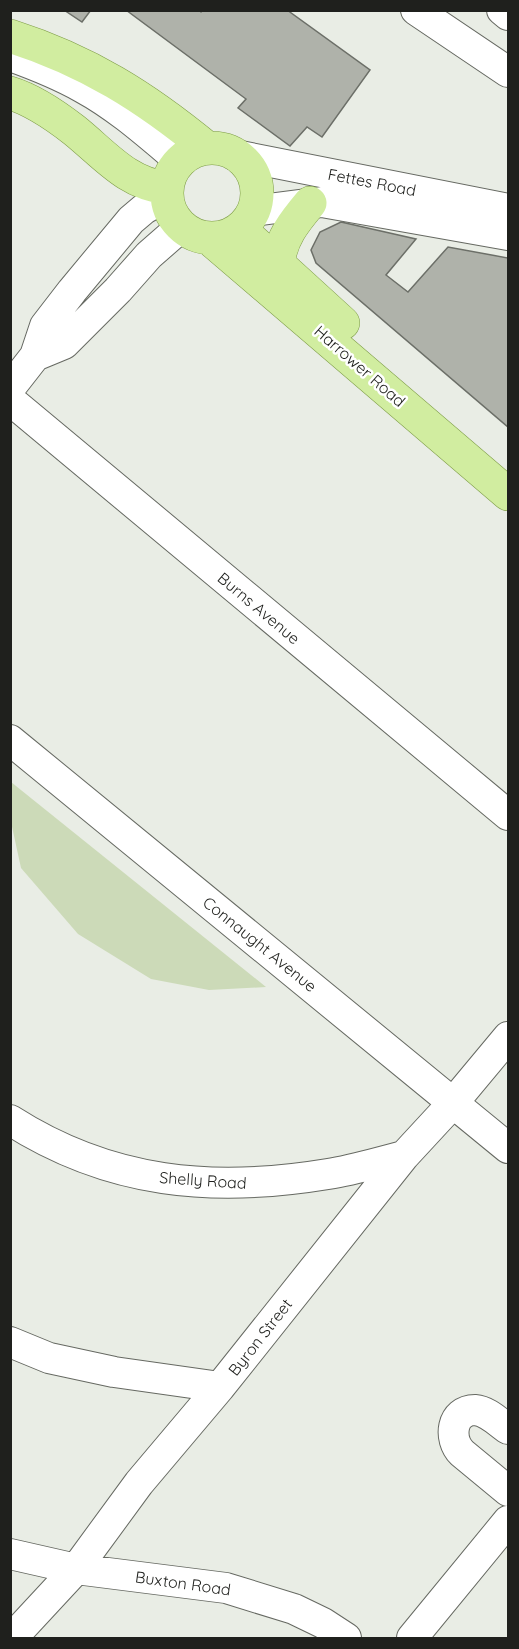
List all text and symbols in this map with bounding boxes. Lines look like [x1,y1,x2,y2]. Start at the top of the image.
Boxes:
street label: Fettes Road [326,164,418,200]
street label: Harrower Road [310,321,410,411]
street label: Burns Avenue [214,568,304,648]
street label: Connaught Avenue [199,892,321,996]
street label: Shelly Road [159,1167,247,1193]
street label: Byron Street [224,1294,296,1380]
street label: Buxton Road [134,1566,232,1600]

